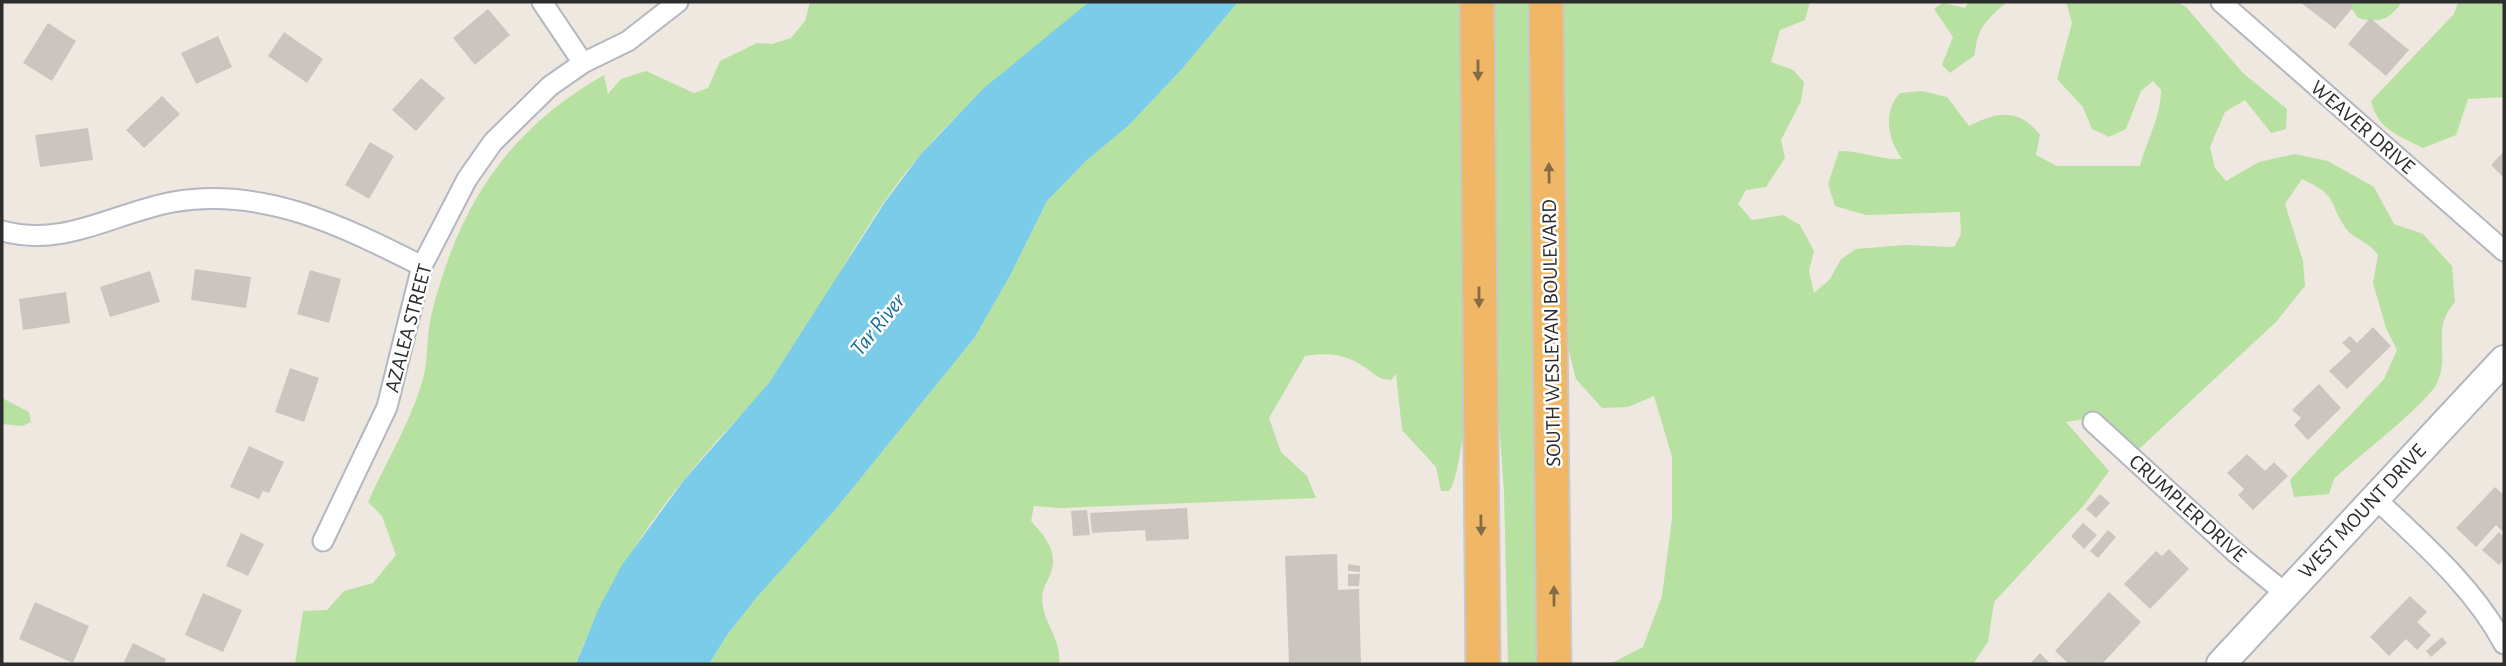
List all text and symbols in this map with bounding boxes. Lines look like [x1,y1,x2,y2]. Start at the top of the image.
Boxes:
one-way arrow [1472,59,1484,81]
street label: WEAVER DRIVE [2307,77,2419,178]
one-way arrow [1543,161,1555,183]
street label: SOUTH WESLEYAN BOULEVARD [1539,199,1564,467]
street label: AZALEA STREET [381,262,436,395]
one-way arrow [1473,287,1485,309]
water label: Tar River [846,289,910,360]
street label: WEST MOUNT DRIVE [2295,440,2430,583]
street label: CRUMPLER DRIVE [2125,451,2250,566]
one-way arrow [1475,514,1487,536]
one-way arrow [1548,585,1560,607]

